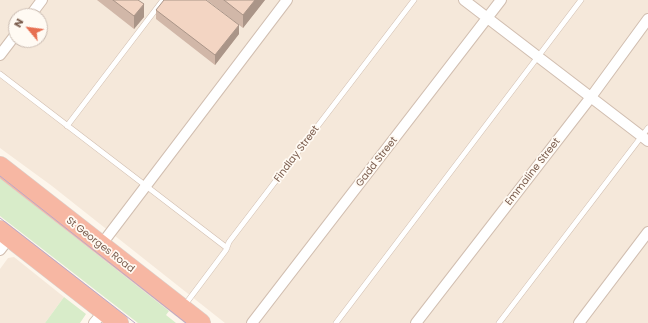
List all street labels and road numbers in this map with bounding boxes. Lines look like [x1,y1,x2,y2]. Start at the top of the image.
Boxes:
street label: Findlay Street [272,123,322,185]
street label: Gadd Street [354,135,400,189]
street label: Emmaline Street [503,136,563,208]
street label: St Georges Road [64,215,136,275]

